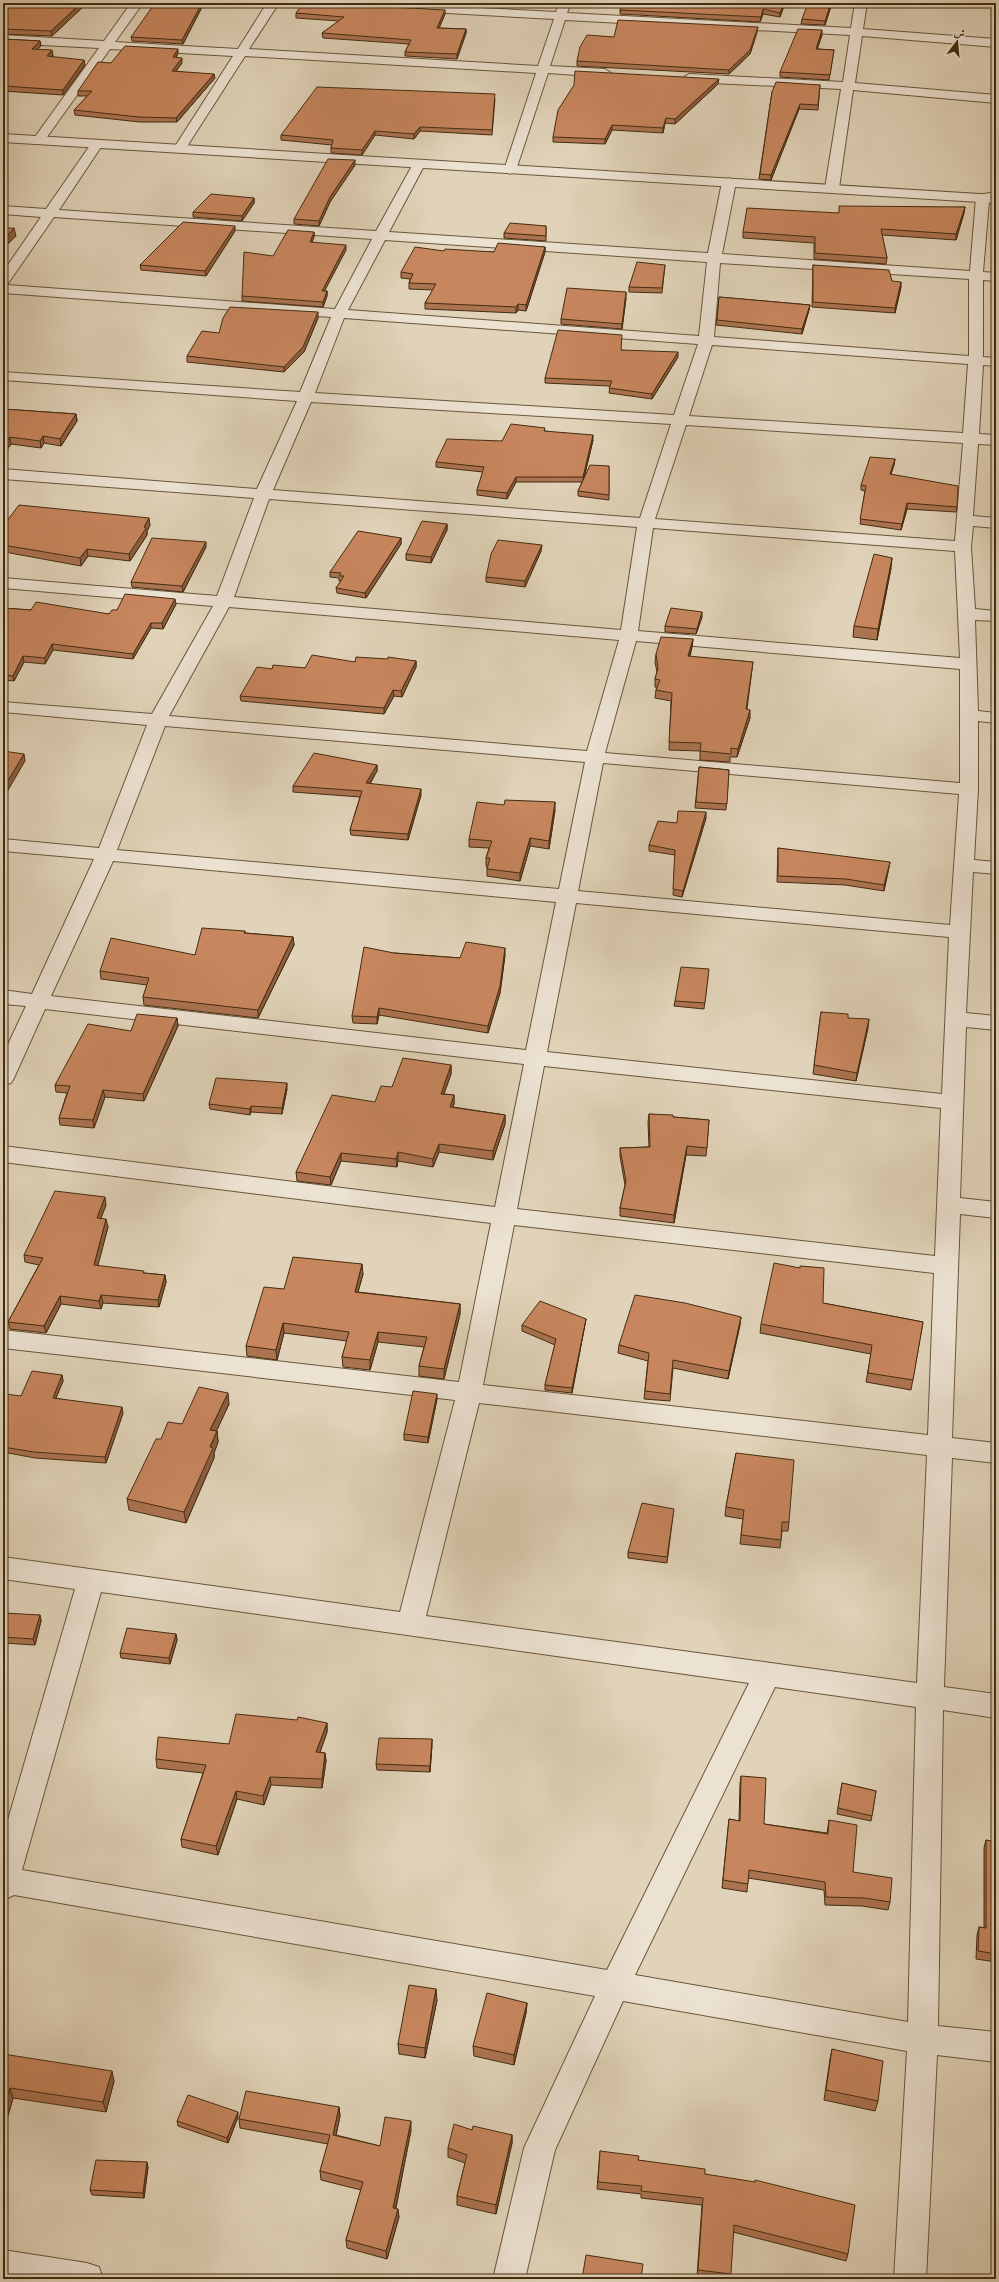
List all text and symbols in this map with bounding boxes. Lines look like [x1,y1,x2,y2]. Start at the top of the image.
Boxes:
north arrow [937,22,977,62]
text: ش [953,25,967,41]

